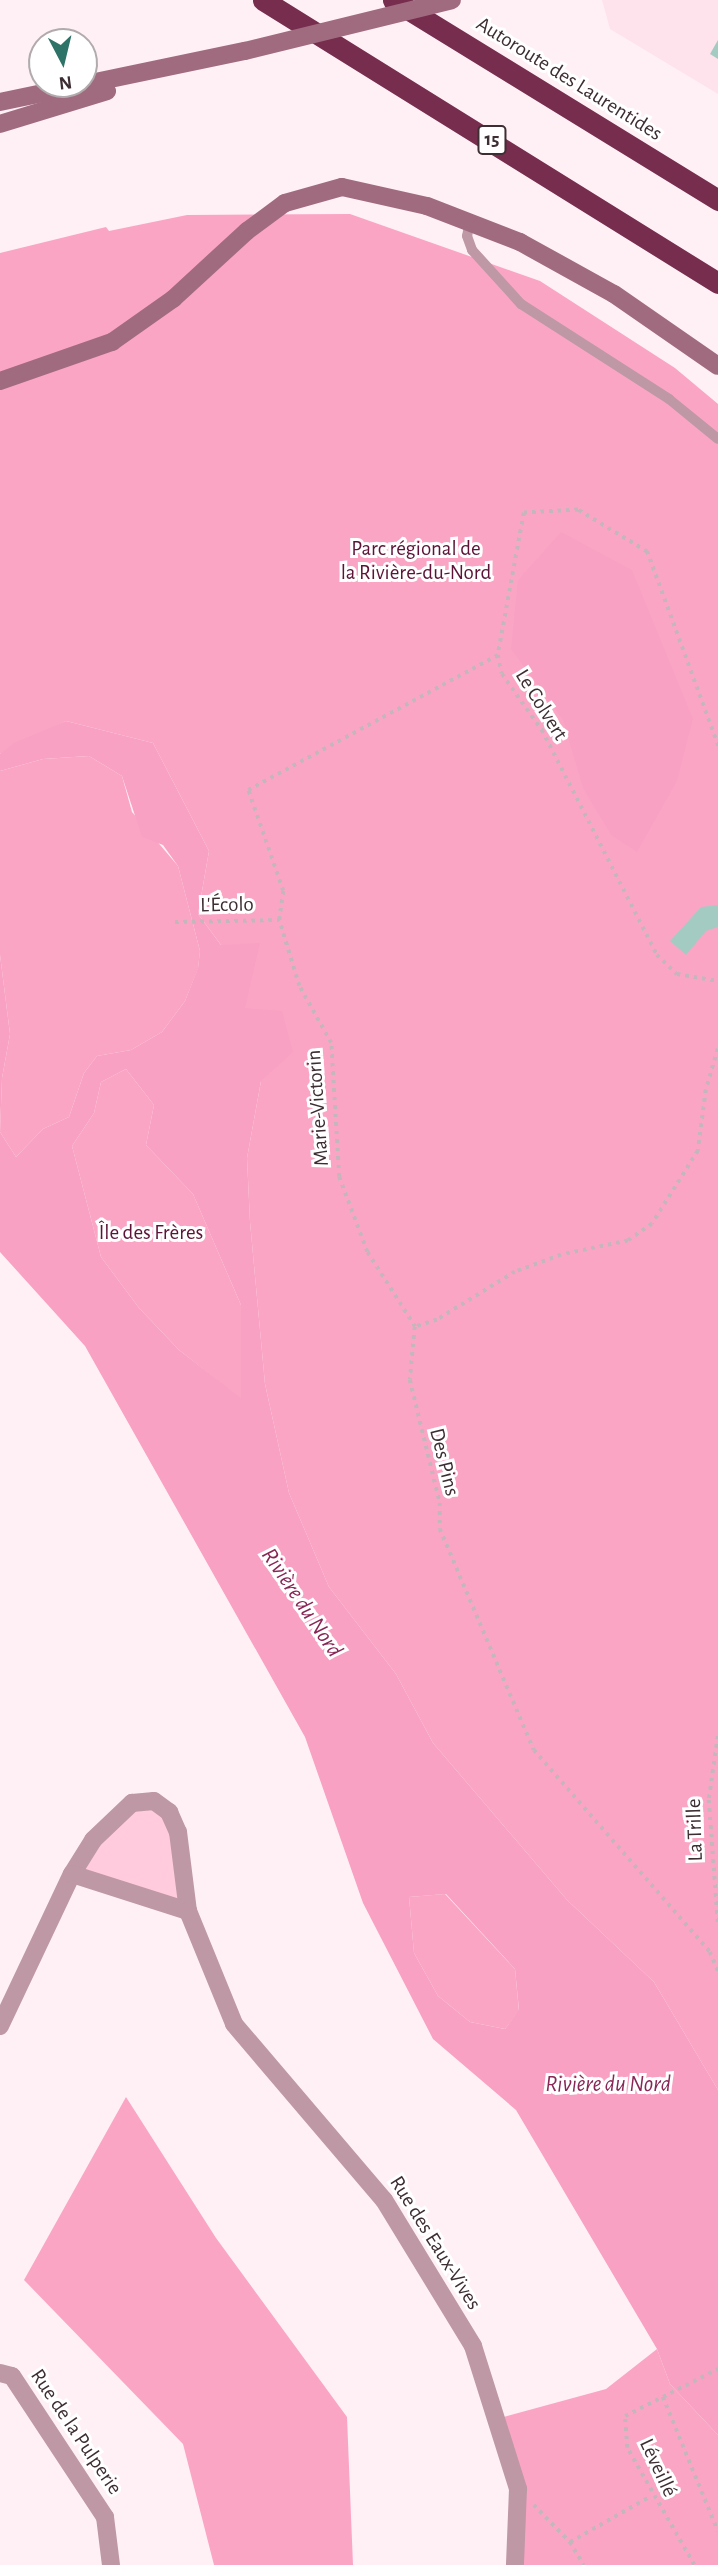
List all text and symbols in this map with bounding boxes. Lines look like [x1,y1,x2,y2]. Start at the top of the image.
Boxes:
street label: Autoroute des Laurentides [471,12,667,146]
north arrow [28,28,98,98]
text: N [58,72,73,93]
road number: 15 [476,124,508,156]
park label: Parc régional de la Rivière-du-Nord [341,536,491,586]
street label: Le Colvert [509,665,573,745]
street label: L'Écolo [200,892,254,918]
street label: Marie-Victorin [301,1049,335,1167]
park label: Île des Frères [99,1220,203,1246]
street label: Des Pins [423,1425,465,1499]
water label: Rivière du Nord [254,1543,348,1663]
street label: La Trille [681,1798,709,1862]
water label: Rivière du Nord [545,2071,671,2099]
street label: Rue des Eaux-Vives [384,2171,486,2315]
street label: Rue de la Pulperie [25,2364,127,2500]
street label: Léveillé [634,2435,682,2501]

